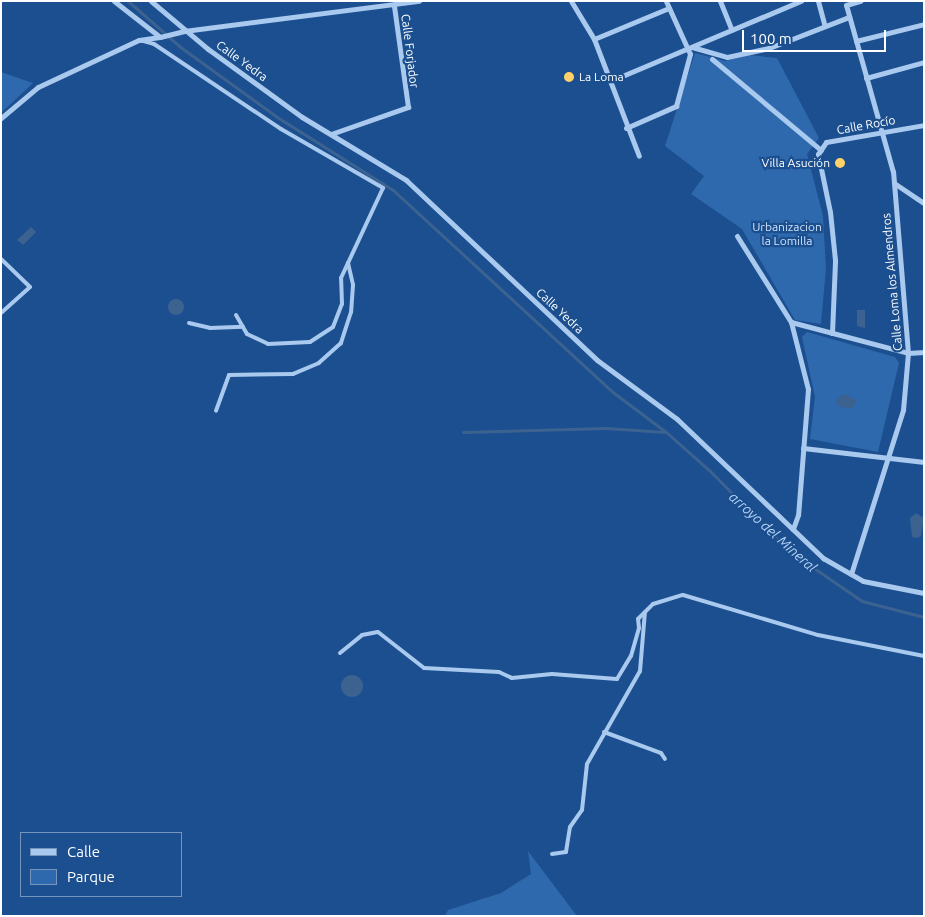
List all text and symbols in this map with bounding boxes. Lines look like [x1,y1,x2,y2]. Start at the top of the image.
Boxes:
street label: Calle Forjador [398,13,422,89]
scale bar [745,20,889,52]
text: 100 m [750,30,792,47]
street label: Calle Yedra [214,38,270,84]
place label: La Loma [579,70,624,84]
marker: La Loma [563,71,575,83]
street label: Calle Rocío [836,113,896,137]
place label: Villa Asución [761,156,830,170]
marker: Villa Asución [834,157,846,169]
street label: Calle Loma los Almendros [879,212,905,352]
park label: Urbanizacion la Lomilla [752,220,822,248]
street label: Calle Yedra [533,285,587,337]
water label: arroyo del Mineral [726,488,820,576]
legend [20,832,182,897]
text: Calle [67,843,100,860]
text: Parque [67,868,115,885]

